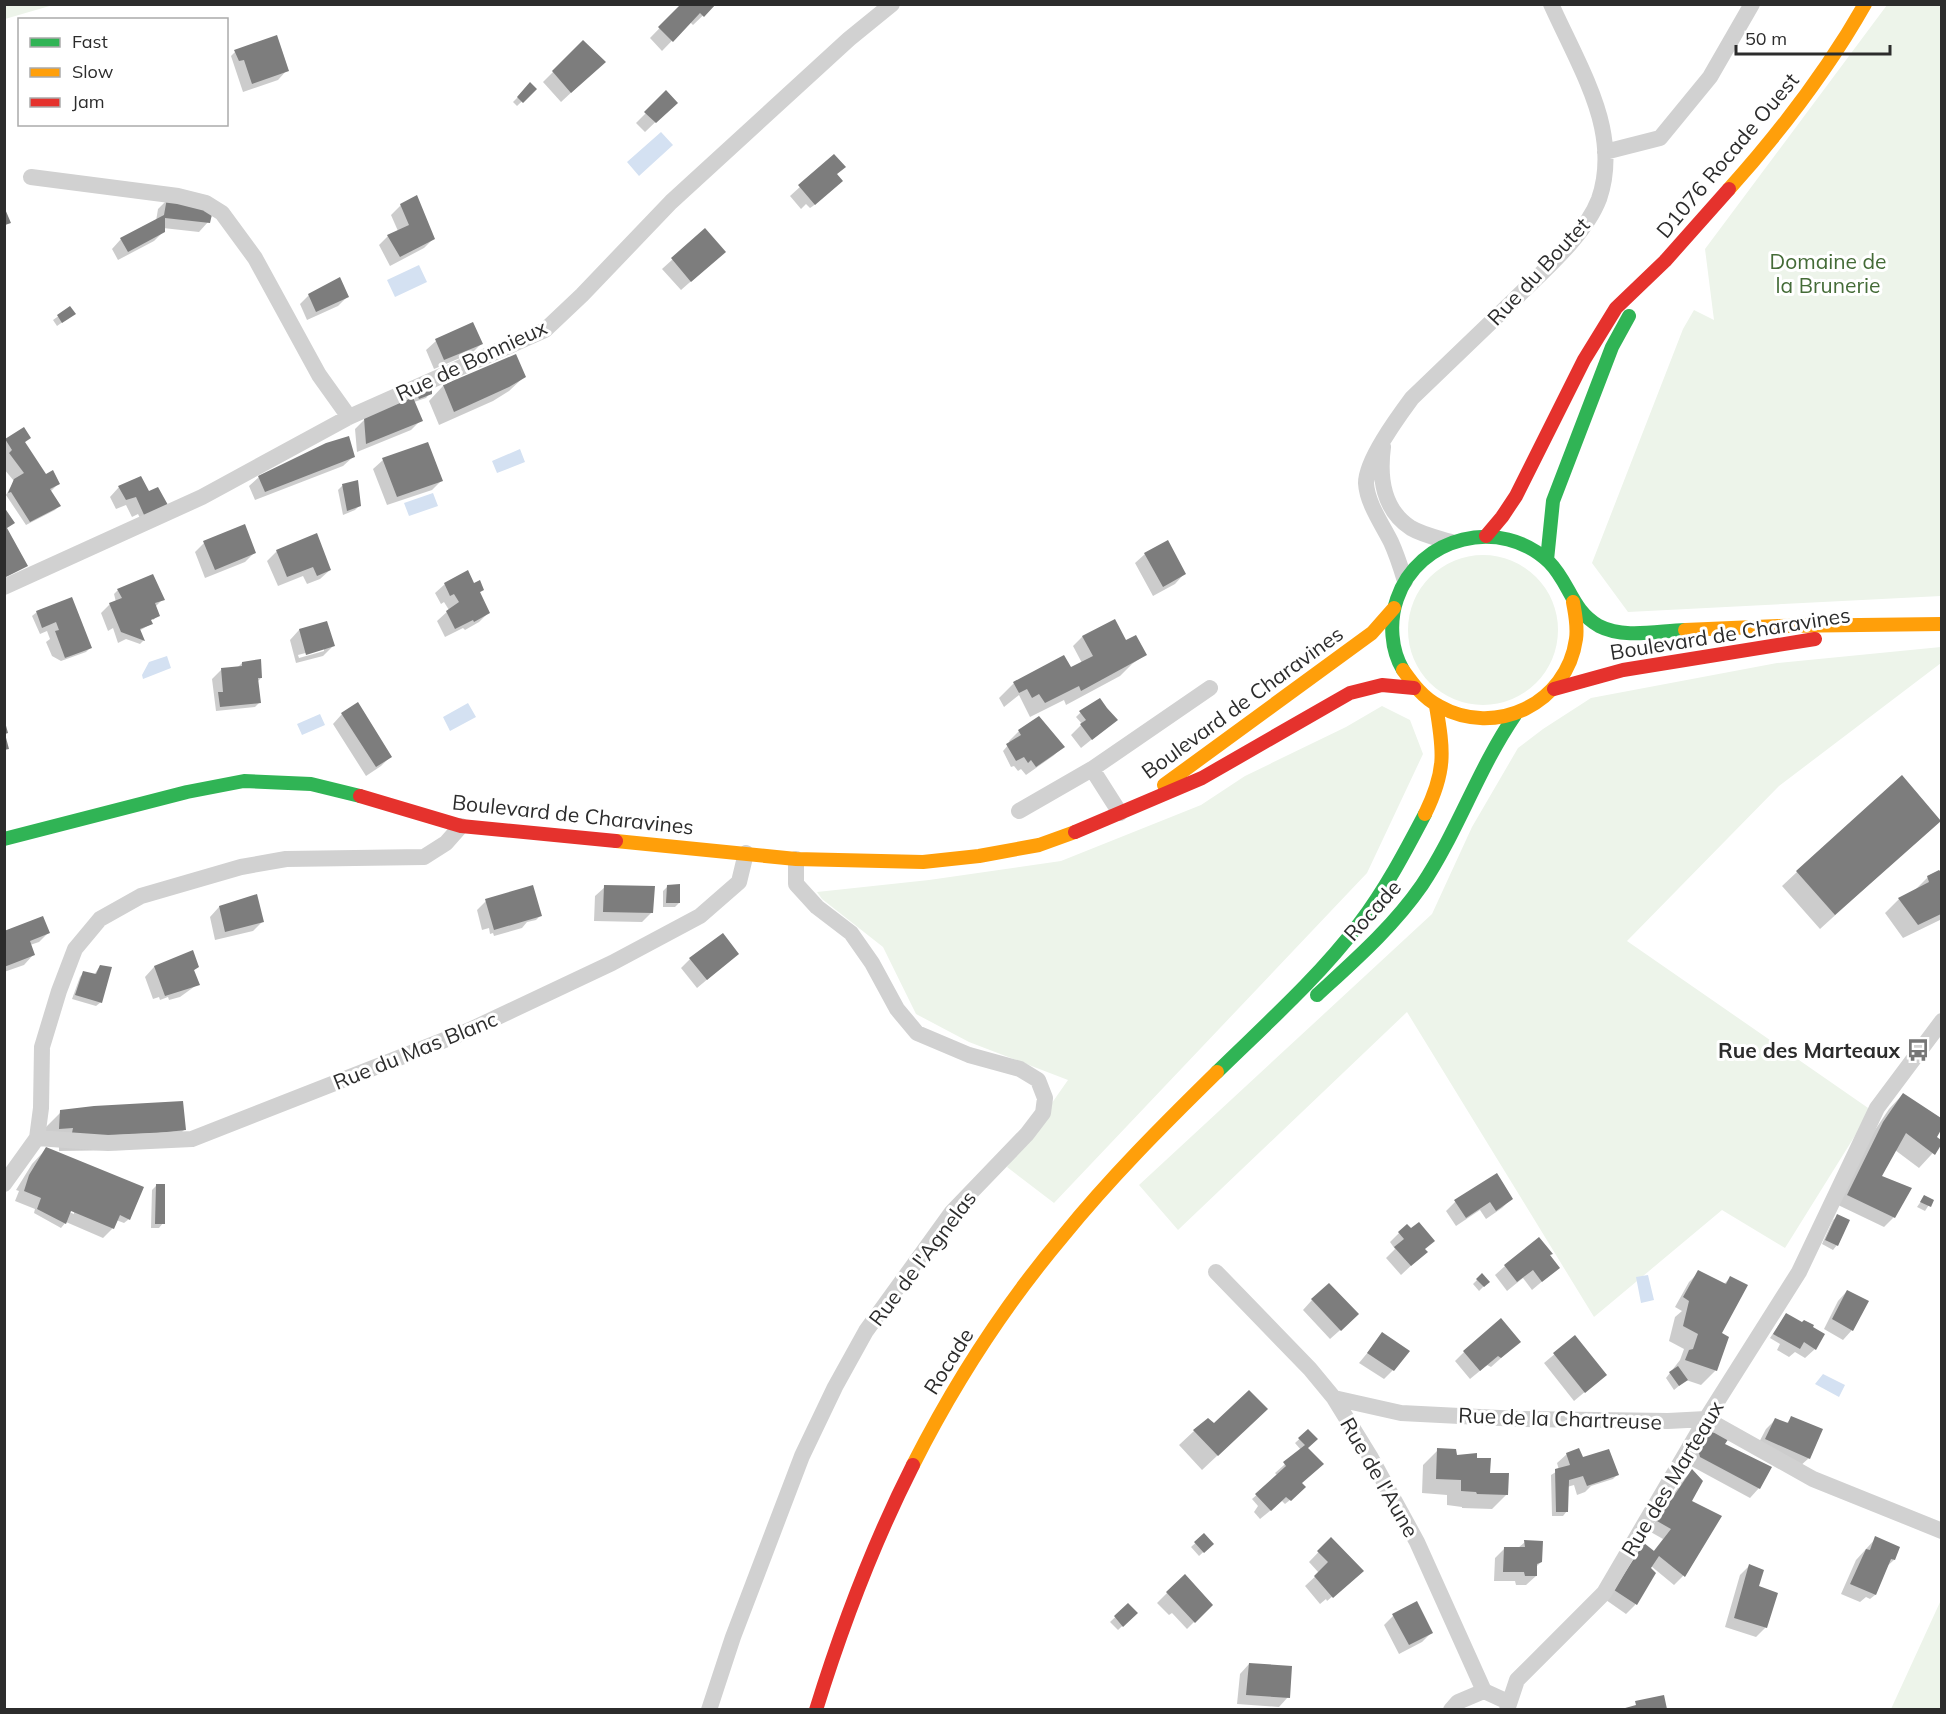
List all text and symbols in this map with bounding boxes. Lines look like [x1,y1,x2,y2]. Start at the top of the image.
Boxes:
legend [18,18,228,126]
scale bar [1736,18,1890,56]
text: 50 m [1745,27,1787,50]
text: Fast [72,30,108,53]
text: Slow [72,60,114,83]
street label: D1076 Rocade Ouest [1650,67,1804,243]
text: Jam [72,90,105,113]
street label: Rue du Boutet [1481,212,1595,330]
park label: Domaine de la Brunerie [1770,248,1886,298]
street label: Rue de Bonnieux [391,314,551,406]
street label: Boulevard de Charavines [1608,601,1852,665]
street label: Boulevard de Charavines [1136,620,1348,784]
street label: Boulevard de Charavines [451,788,695,840]
street label: Rocade [1338,874,1406,946]
street label: Rue du Mas Blanc [329,1005,501,1095]
place label: Rue des Marteaux [1718,1037,1900,1063]
bus stop icon: Rue des Marteaux [1905,1037,1931,1063]
street label: Rue de l'Agnelas [863,1185,981,1331]
street label: Rocade [918,1323,978,1399]
street label: Rue des Marteaux [1615,1395,1729,1561]
street label: Rue de la Chartreuse [1458,1401,1662,1435]
street label: Rue de l'Aune [1335,1412,1425,1542]

